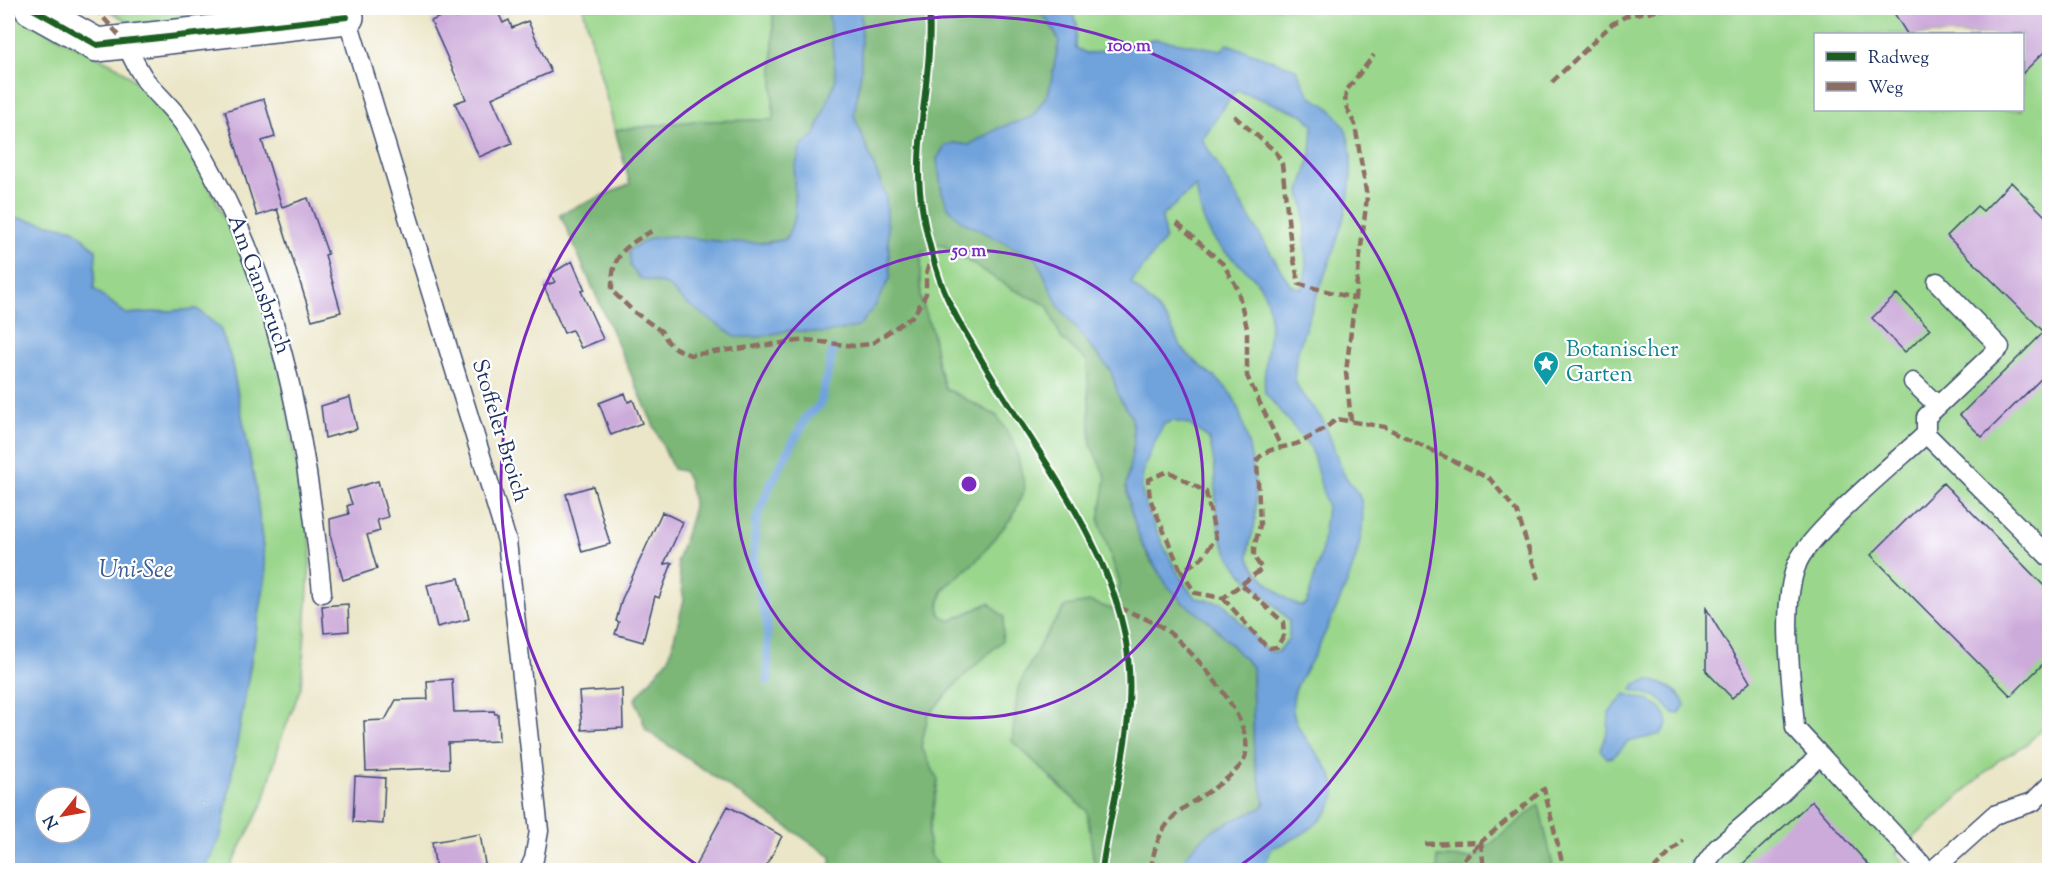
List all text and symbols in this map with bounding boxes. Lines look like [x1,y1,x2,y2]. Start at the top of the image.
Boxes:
legend [1814,33,2024,111]
text: 100 m [1107,34,1151,60]
text: Radweg [1868,46,1929,72]
text: Weg [1868,76,1904,102]
street label: Am Gansbruch [218,211,298,359]
text: 50 m [950,239,986,265]
place label: Botanischer Garten [1566,335,1678,392]
place icon: Botanischer Garten [1531,349,1561,387]
street label: Stoffeler Broich [462,356,536,506]
centre of rings [959,474,979,494]
water label: Uni-See [99,554,173,588]
north arrow [33,785,93,845]
text: N [39,810,65,833]

